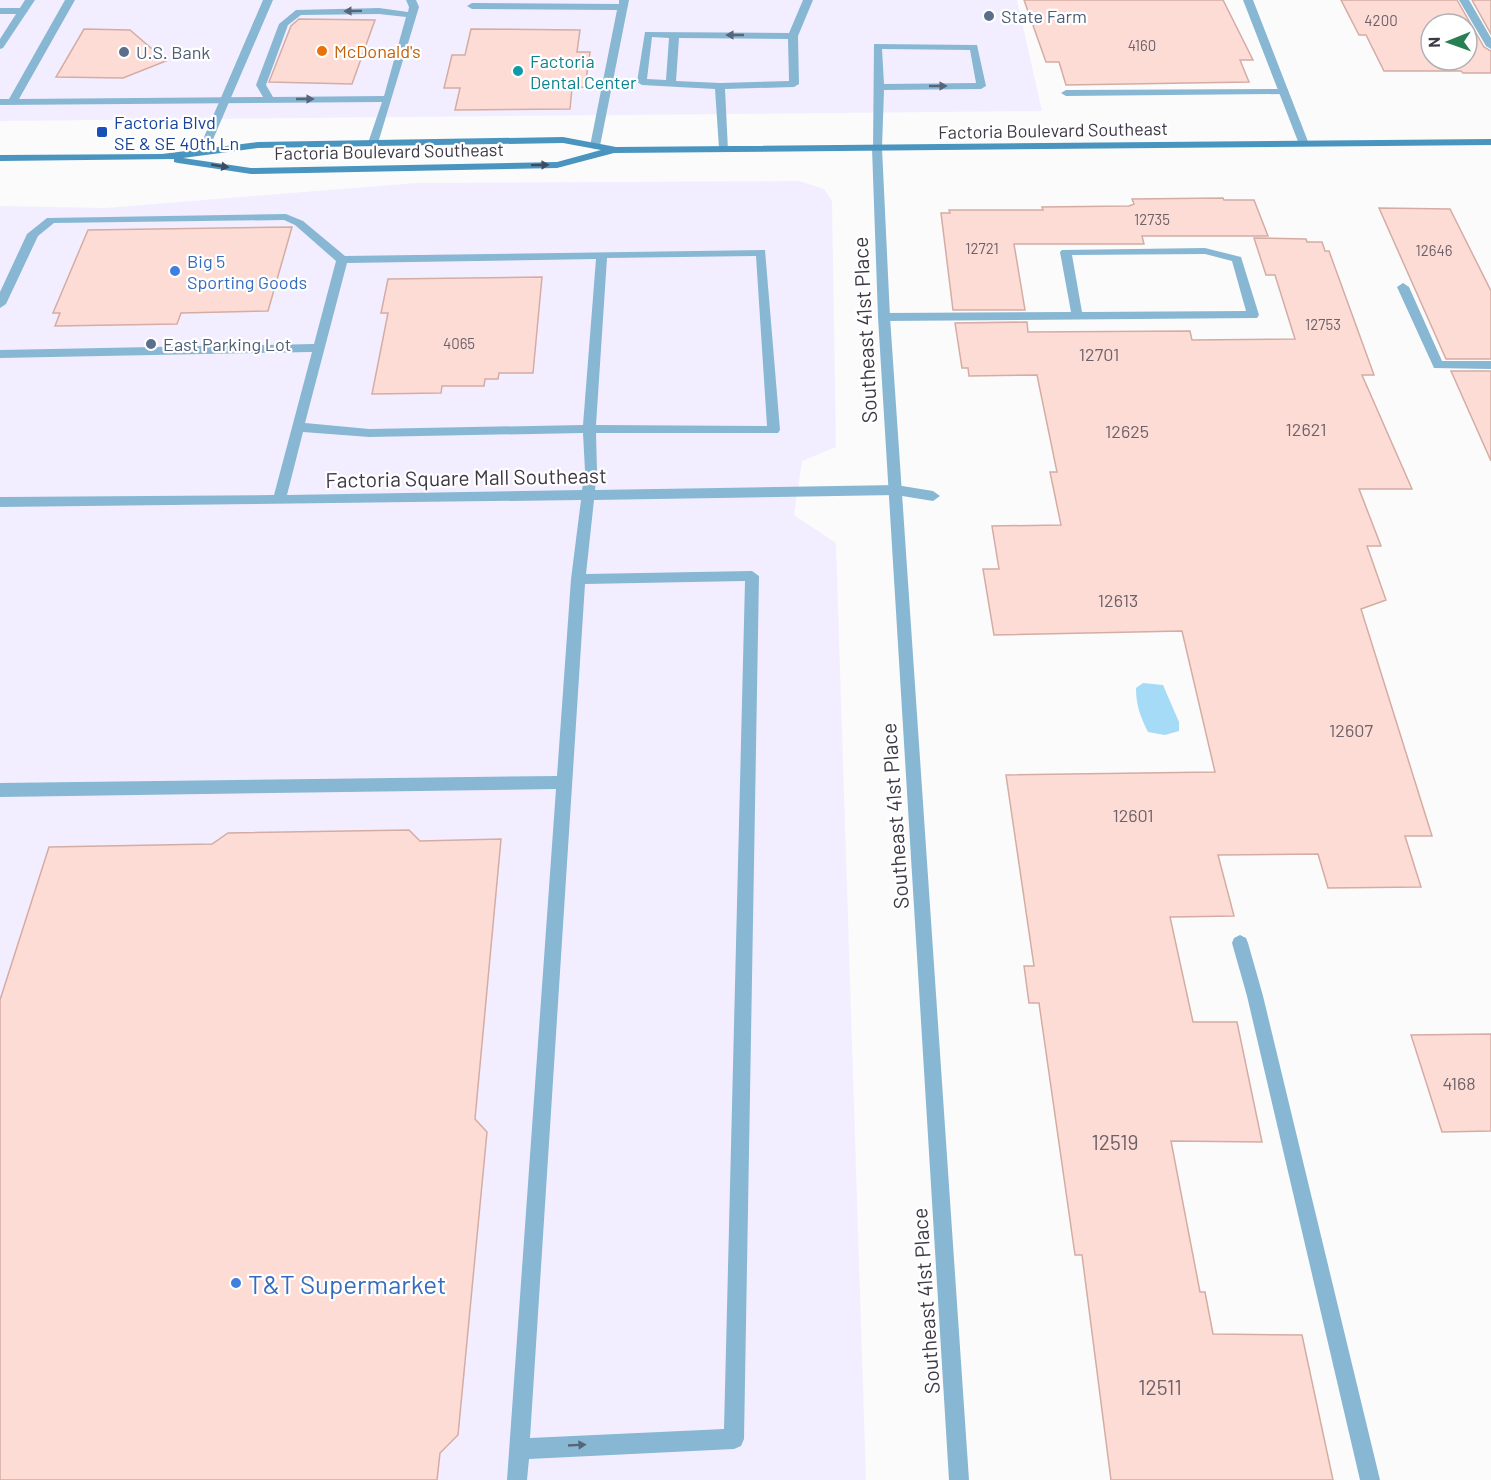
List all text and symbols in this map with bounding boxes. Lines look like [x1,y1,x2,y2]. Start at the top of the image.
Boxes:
place label: State Farm [1001,5,1087,27]
one-way arrow [344,6,363,16]
marker: State Farm [982,9,996,23]
house number: 4200 [1364,11,1398,29]
north arrow [1419,12,1479,72]
one-way arrow [725,30,744,40]
house number: 4160 [1128,36,1156,54]
text: N [1424,37,1443,48]
place label: McDonald's [334,40,421,62]
place label: U.S. Bank [136,41,210,63]
marker: McDonald's [315,44,329,58]
marker: U.S. Bank [117,45,131,59]
place label: Factoria Dental Center [530,50,637,93]
marker: Factoria Dental Center [511,64,525,78]
one-way arrow [928,81,947,91]
one-way arrow [295,94,314,104]
place label: Factoria Blvd SE & SE 40th Ln [114,111,239,154]
street label: Factoria Boulevard Southeast [938,117,1168,143]
marker: Factoria Blvd SE & SE 40th Ln [95,125,109,139]
street label: Factoria Boulevard Southeast [274,138,504,164]
one-way arrow [531,160,550,170]
one-way arrow [210,161,229,170]
house number: 12735 [1134,210,1170,228]
street label: Southeast 41st Place [847,236,881,424]
house number: 12721 [965,239,999,257]
house number: 12646 [1415,241,1453,259]
place label: Big 5 Sporting Goods [187,250,307,293]
marker: Big 5 Sporting Goods [168,264,182,278]
house number: 12753 [1305,315,1341,333]
place label: East Parking Lot [163,333,291,355]
house number: 4065 [443,334,475,352]
marker: East Parking Lot [144,337,158,351]
house number: 12701 [1079,343,1119,365]
house number: 12621 [1286,418,1326,440]
house number: 12625 [1105,420,1149,442]
street label: Factoria Square Mall Southeast [325,462,607,492]
house number: 12613 [1098,589,1138,611]
house number: 12607 [1329,719,1373,741]
street label: Southeast 41st Place [875,722,913,910]
house number: 12601 [1112,804,1154,826]
house number: 4168 [1442,1072,1476,1094]
house number: 12519 [1091,1129,1139,1154]
street label: Southeast 41st Place [906,1207,944,1395]
place label: T&T Supermarket [248,1268,446,1299]
marker: T&T Supermarket [229,1276,243,1290]
house number: 12511 [1138,1374,1182,1399]
one-way arrow [568,1441,587,1450]

